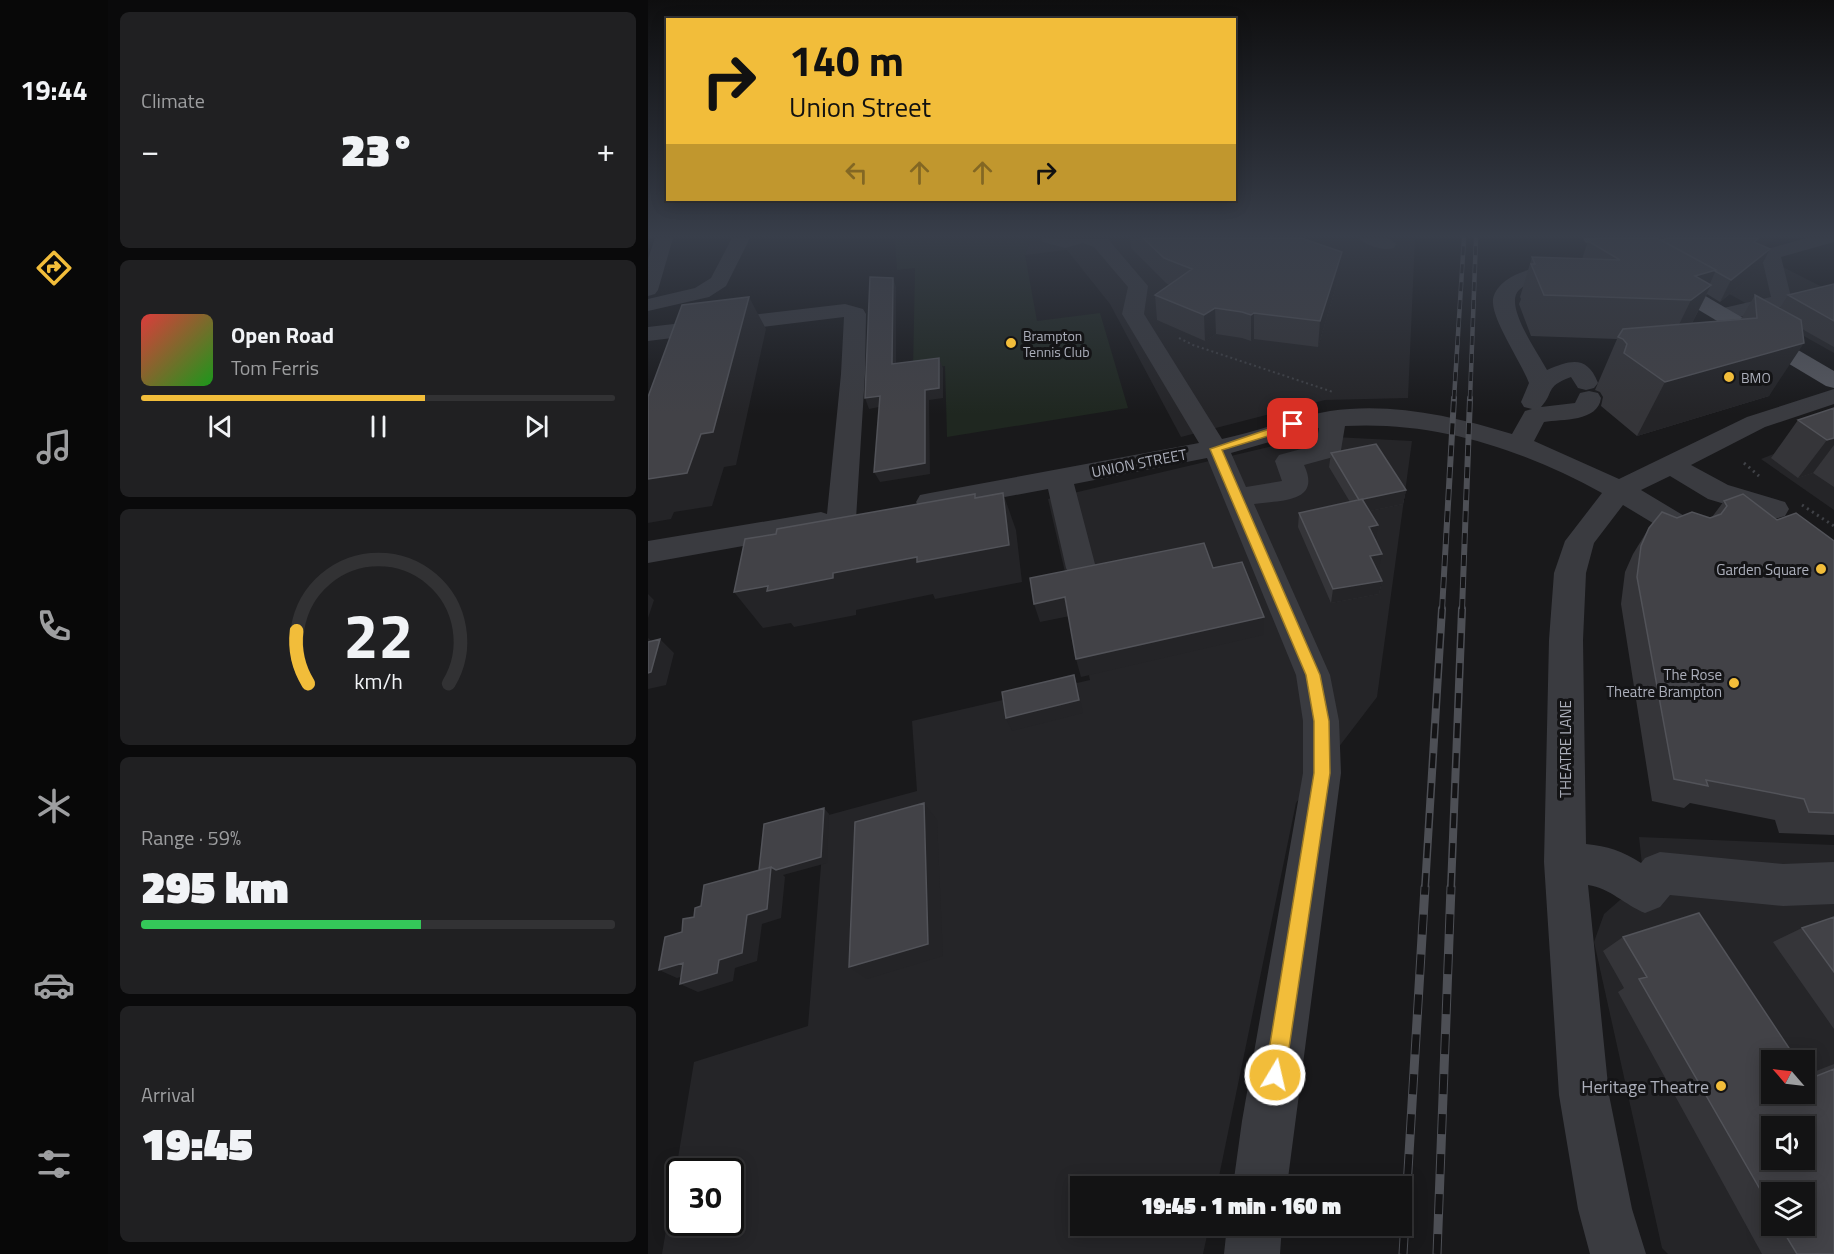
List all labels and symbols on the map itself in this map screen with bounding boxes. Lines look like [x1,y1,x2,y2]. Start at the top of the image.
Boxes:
place label: Brampton Tennis Club [1023,325,1090,362]
marker: Brampton Tennis Club [1004,336,1018,350]
place label: BMO [1741,367,1771,388]
marker: BMO [1722,370,1736,384]
pin [1267,398,1318,449]
street label: UNION STREET [1089,442,1189,484]
place label: Garden Square [1716,558,1809,581]
marker: Garden Square [1814,562,1828,576]
place label: The Rose Theatre Brampton [1606,663,1722,703]
marker: The Rose Theatre Brampton [1727,676,1741,690]
street label: THEATRE LANE [1554,700,1577,798]
position arrow [1243,1043,1307,1107]
north arrow [1761,1050,1815,1104]
place label: Heritage Theatre [1581,1073,1709,1100]
marker: Heritage Theatre [1714,1079,1728,1093]
speed limit sign: 30 [666,1158,744,1236]

